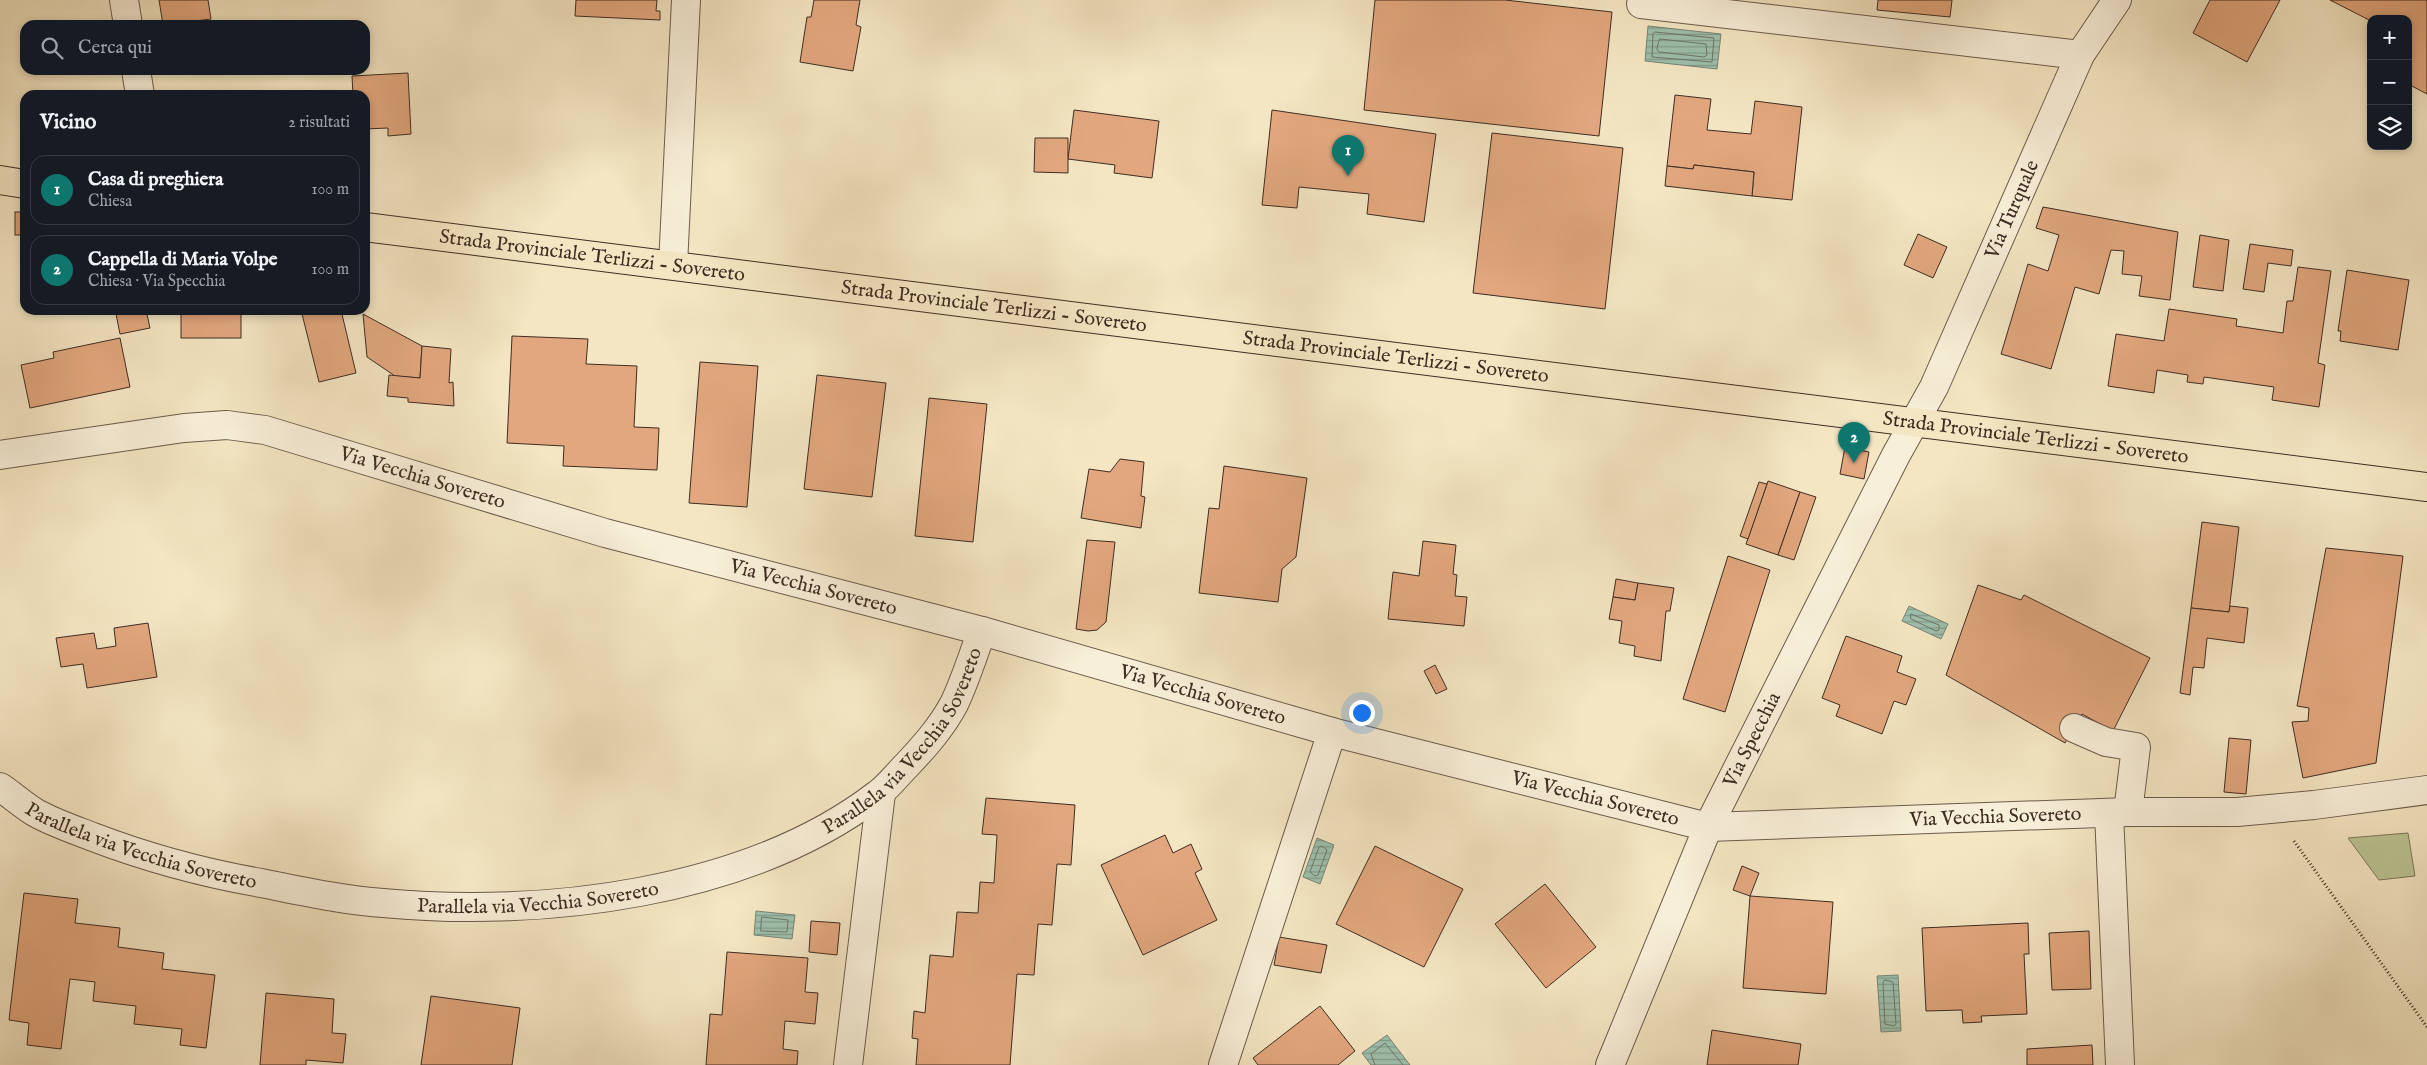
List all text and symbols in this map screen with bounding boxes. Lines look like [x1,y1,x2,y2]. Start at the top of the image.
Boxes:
map controls [2367,15,2412,150]
button: + [2367,15,2412,60]
search box [20,20,370,75]
icon: search [38,34,66,62]
text: Cerca qui [78,36,152,60]
button: − [2367,60,2412,105]
button: layers [2367,105,2412,150]
text: Vicino [40,109,96,136]
text: 2 risultati [288,113,350,133]
pin: 1 [1332,135,1364,176]
street label: Via Turquale [1979,156,2045,264]
text: Casa di preghiera [88,168,223,192]
text: 1 [54,180,60,200]
text: 100 m [312,180,349,200]
text: Chiesa [88,192,132,212]
street label: Strada Provinciale Terlizzi - Sovereto [438,224,747,287]
text: Cappella di Maria Volpe [88,248,278,272]
text: 2 [53,260,61,280]
text: 100 m [312,260,349,280]
text: Chiesa · Via Specchia [88,272,225,292]
street label: Strada Provinciale Terlizzi - Sovereto [840,275,1149,338]
street label: Strada Provinciale Terlizzi - Sovereto [1242,325,1550,389]
street label: Strada Provinciale Terlizzi - Sovereto [1881,406,2190,469]
pin: 2 [1838,422,1870,463]
street label: Via Vecchia Sovereto [336,441,509,515]
street label: Via Vecchia Sovereto [726,553,900,621]
street label: Parallela via Vecchia Sovereto [818,644,988,840]
street label: Via Vecchia Sovereto [1116,659,1289,731]
street label: Via Specchia [1717,688,1787,793]
your location [1349,700,1375,726]
street label: Via Vecchia Sovereto [1508,765,1682,832]
street label: Parallela via Vecchia Sovereto [20,797,259,895]
street label: Via Vecchia Sovereto [1908,801,2082,832]
street label: Parallela via Vecchia Sovereto [417,876,661,920]

